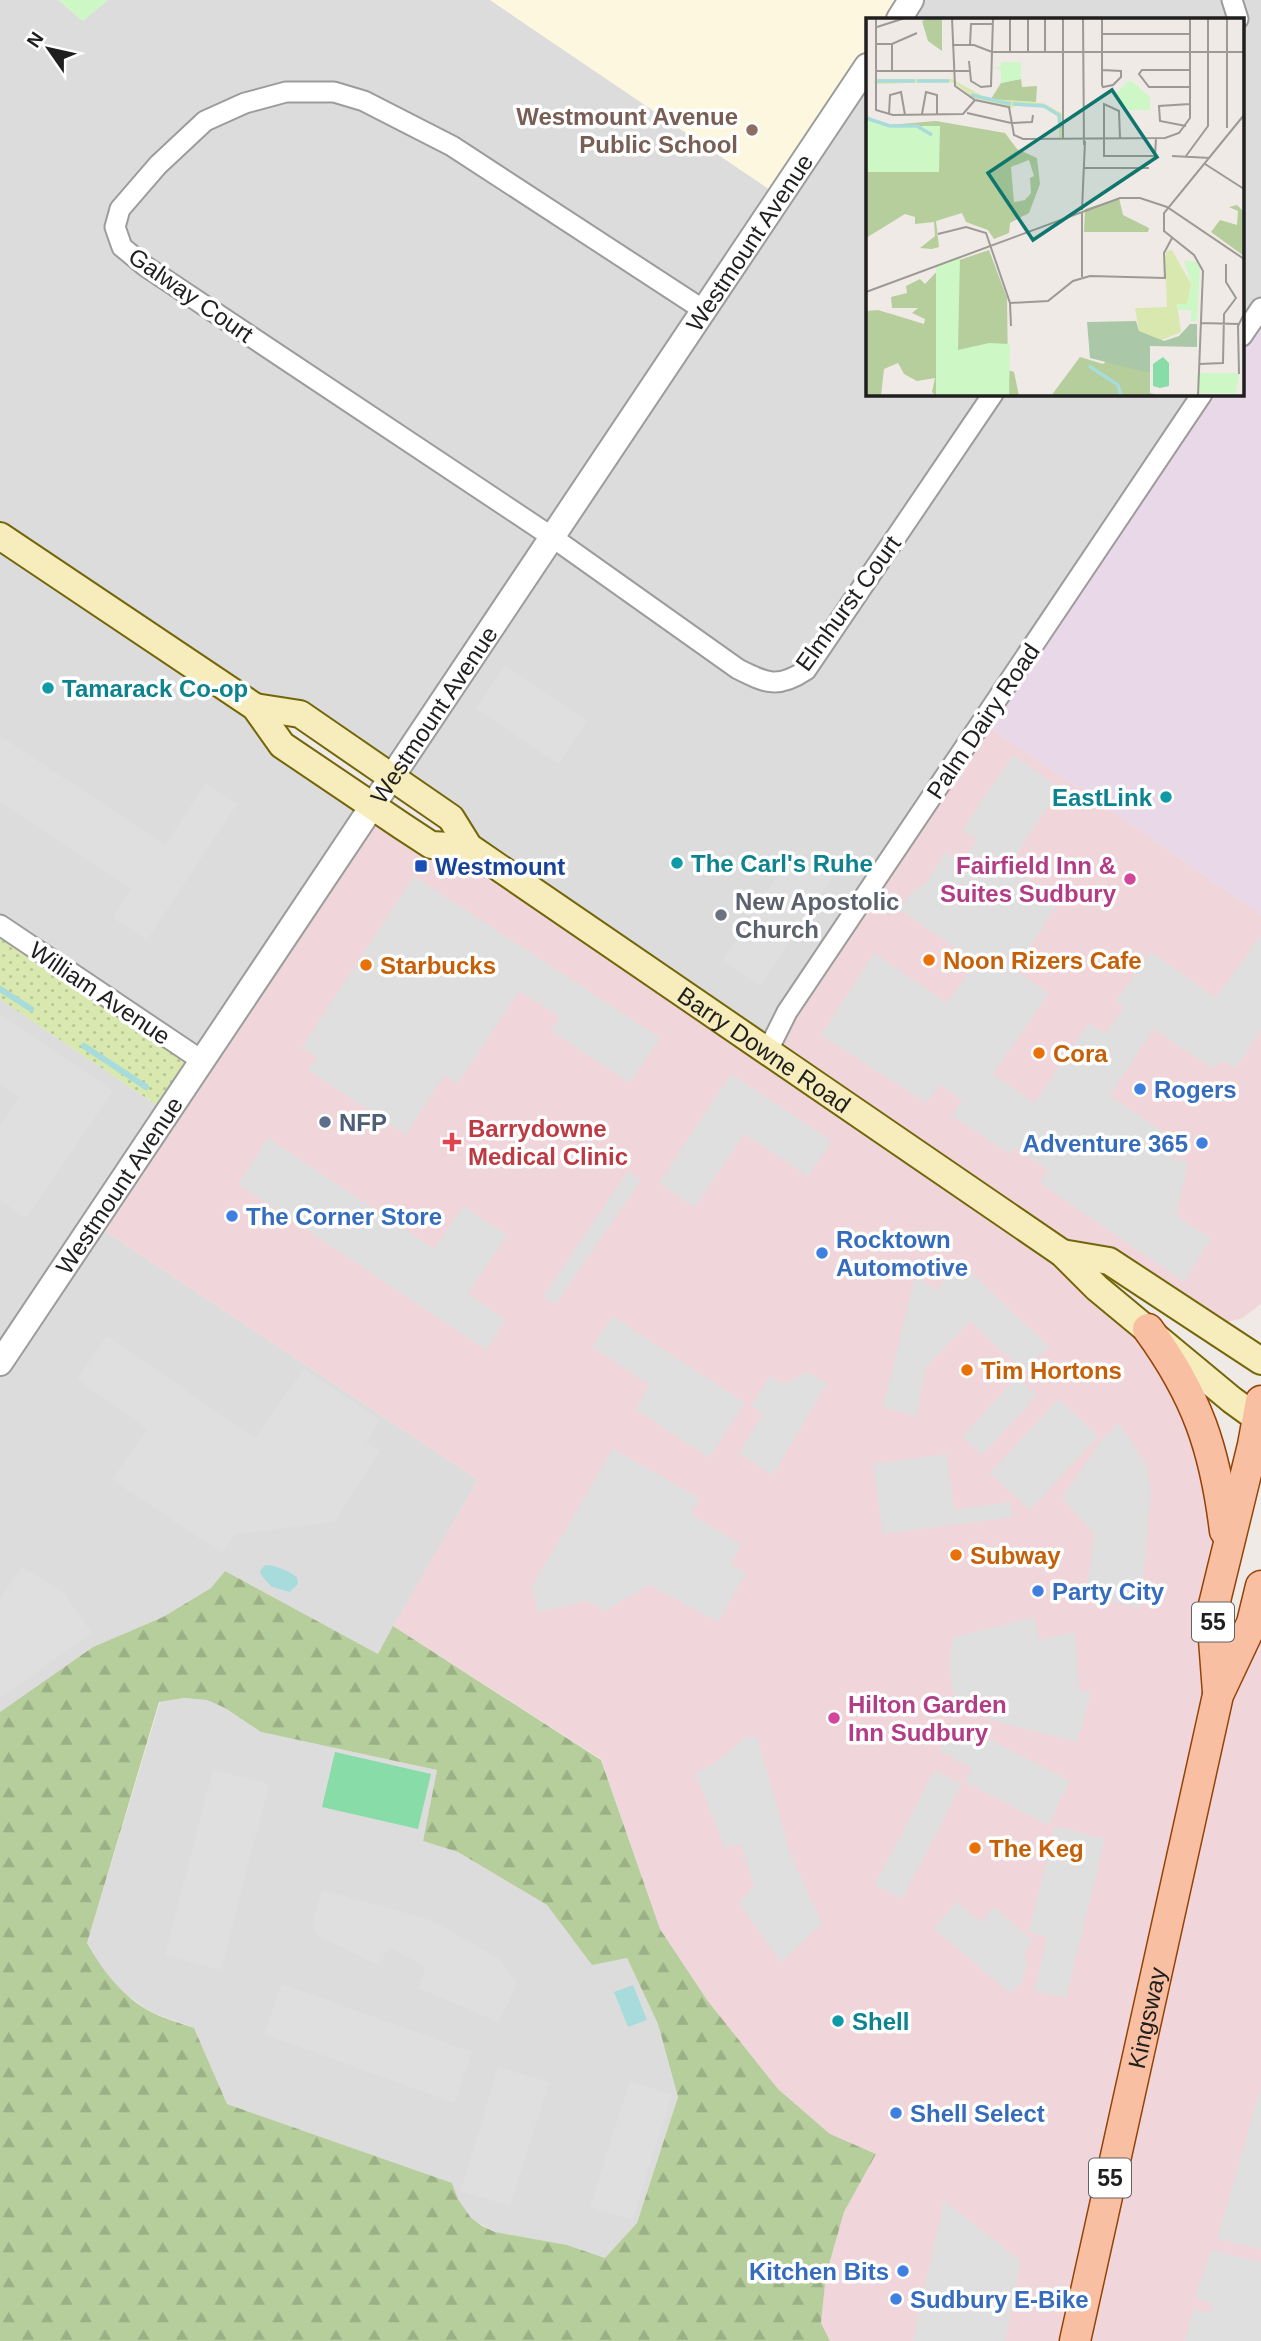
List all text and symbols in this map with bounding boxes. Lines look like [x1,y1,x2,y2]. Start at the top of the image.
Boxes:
north arrow [14,14,84,84]
inset map [866,18,1244,396]
text: N [23,28,48,51]
place label: Westmount Avenue Public School [516,103,738,158]
marker: Westmount Avenue Public School [744,122,760,138]
street label: Westmount Avenue [680,149,818,336]
street label: Galway Court [124,242,259,348]
street label: Elmhurst Court [790,530,906,676]
street label: Westmount Avenue [365,621,502,808]
street label: Palm Dairy Road [921,638,1045,804]
place label: Tamarack Co-op [62,675,248,702]
marker: Tamarack Co-op [40,680,56,696]
place label: EastLink [1052,784,1153,811]
marker: EastLink [1158,789,1174,805]
place label: The Carl's Ruhe [691,850,873,877]
place label: Fairfield Inn & Suites Sudbury [940,852,1117,907]
place label: Westmount [435,853,565,880]
marker: The Carl's Ruhe [669,855,685,871]
marker: Westmount [413,858,429,874]
marker: Fairfield Inn & Suites Sudbury [1122,871,1138,887]
place label: New Apostolic Church [735,888,899,943]
marker: New Apostolic Church [713,907,729,923]
street label: William Avenue [25,936,175,1050]
place label: Noon Rizers Cafe [943,947,1142,974]
place label: Starbucks [380,952,496,979]
marker: Noon Rizers Cafe [921,952,937,968]
marker: Starbucks [358,957,374,973]
street label: Barry Downe Road [673,981,856,1118]
place label: Cora [1053,1040,1108,1067]
marker: Cora [1031,1045,1047,1061]
place label: Rogers [1154,1076,1237,1103]
marker: Rogers [1132,1081,1148,1097]
street label: Westmount Avenue [50,1091,188,1279]
place label: NFP [339,1109,387,1136]
marker: NFP [317,1114,333,1130]
place label: Barrydowne Medical Clinic [468,1115,628,1170]
place label: Adventure 365 [1023,1130,1188,1157]
marker: Barrydowne Medical Clinic [442,1132,462,1152]
marker: Adventure 365 [1194,1135,1210,1151]
place label: The Corner Store [246,1203,442,1230]
marker: The Corner Store [224,1208,240,1224]
place label: Rocktown Automotive [836,1226,968,1281]
marker: Rocktown Automotive [814,1245,830,1261]
place label: Tim Hortons [981,1357,1122,1384]
marker: Tim Hortons [959,1362,975,1378]
place label: Subway [970,1542,1061,1569]
marker: Subway [948,1547,964,1563]
place label: Party City [1052,1578,1165,1605]
marker: Party City [1030,1583,1046,1599]
road number: 55 [1192,1602,1234,1642]
place label: Hilton Garden Inn Sudbury [848,1691,1007,1746]
marker: Hilton Garden Inn Sudbury [826,1710,842,1726]
place label: The Keg [989,1835,1084,1862]
marker: The Keg [967,1840,983,1856]
street label: Kingsway [1122,1965,1171,2071]
place label: Shell [852,2008,909,2035]
marker: Shell [830,2013,846,2029]
place label: Shell Select [910,2100,1045,2127]
marker: Shell Select [888,2105,904,2121]
road number: 55 [1089,2158,1131,2198]
place label: Kitchen Bits [749,2258,889,2285]
marker: Kitchen Bits [895,2263,911,2279]
place label: Sudbury E-Bike [910,2286,1089,2313]
marker: Sudbury E-Bike [888,2291,904,2307]

